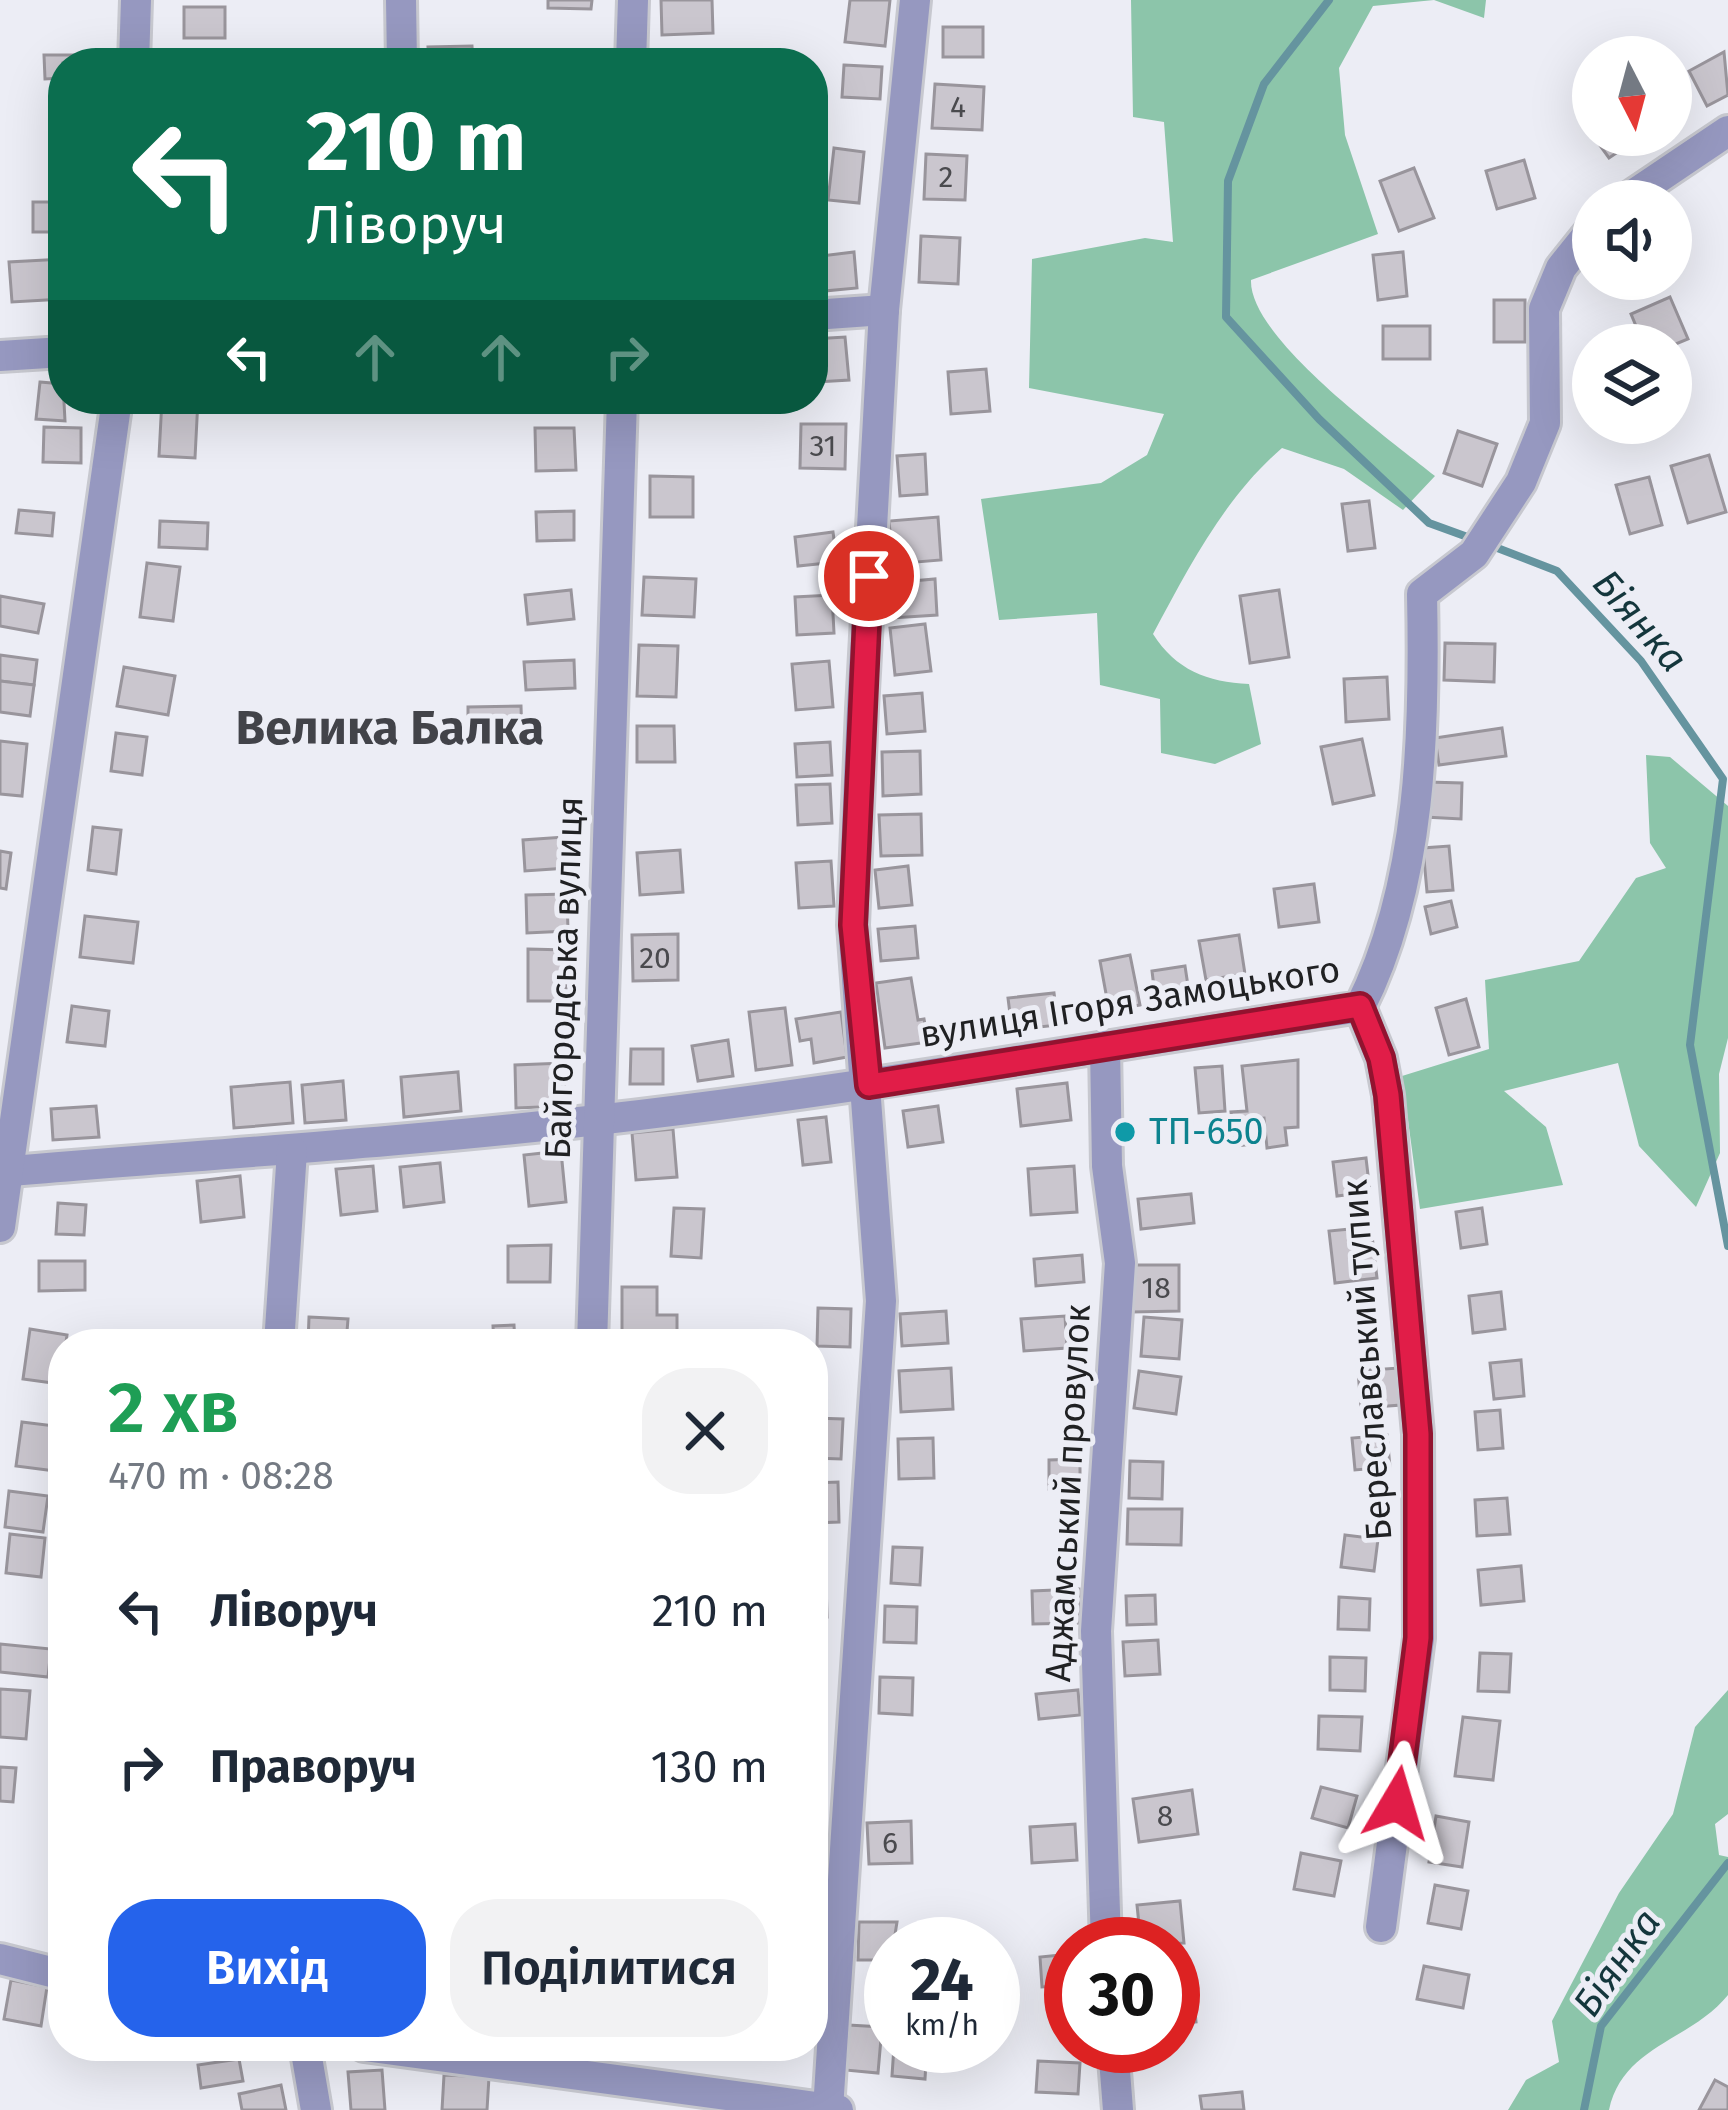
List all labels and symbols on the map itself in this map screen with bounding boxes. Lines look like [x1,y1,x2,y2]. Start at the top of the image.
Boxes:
north arrow [1572,36,1692,156]
house number: 4 [950,89,966,125]
house number: 2 [939,159,953,195]
house number: 31 [809,428,837,464]
pin [818,525,920,627]
water label: Біянка [1583,561,1697,681]
district label: Велика Балка [236,699,544,757]
street label: Байгородська вулиця [536,796,592,1160]
house number: 20 [639,940,671,976]
street label: вулиця Ігоря Замоцького [917,947,1343,1057]
place label: ТП-650 [1149,1110,1264,1154]
marker: ТП-650 [1112,1119,1138,1145]
street label: Береславський тупик [1332,1178,1402,1542]
house number: 18 [1141,1270,1171,1306]
street label: Аджамський провулок [1036,1303,1100,1683]
position arrow [1334,1740,1460,1866]
house number: 8 [1157,1798,1173,1834]
house number: 6 [882,1825,898,1861]
water label: Біянка [1564,1901,1670,2025]
speed limit sign: 30 [1044,1917,1200,2073]

